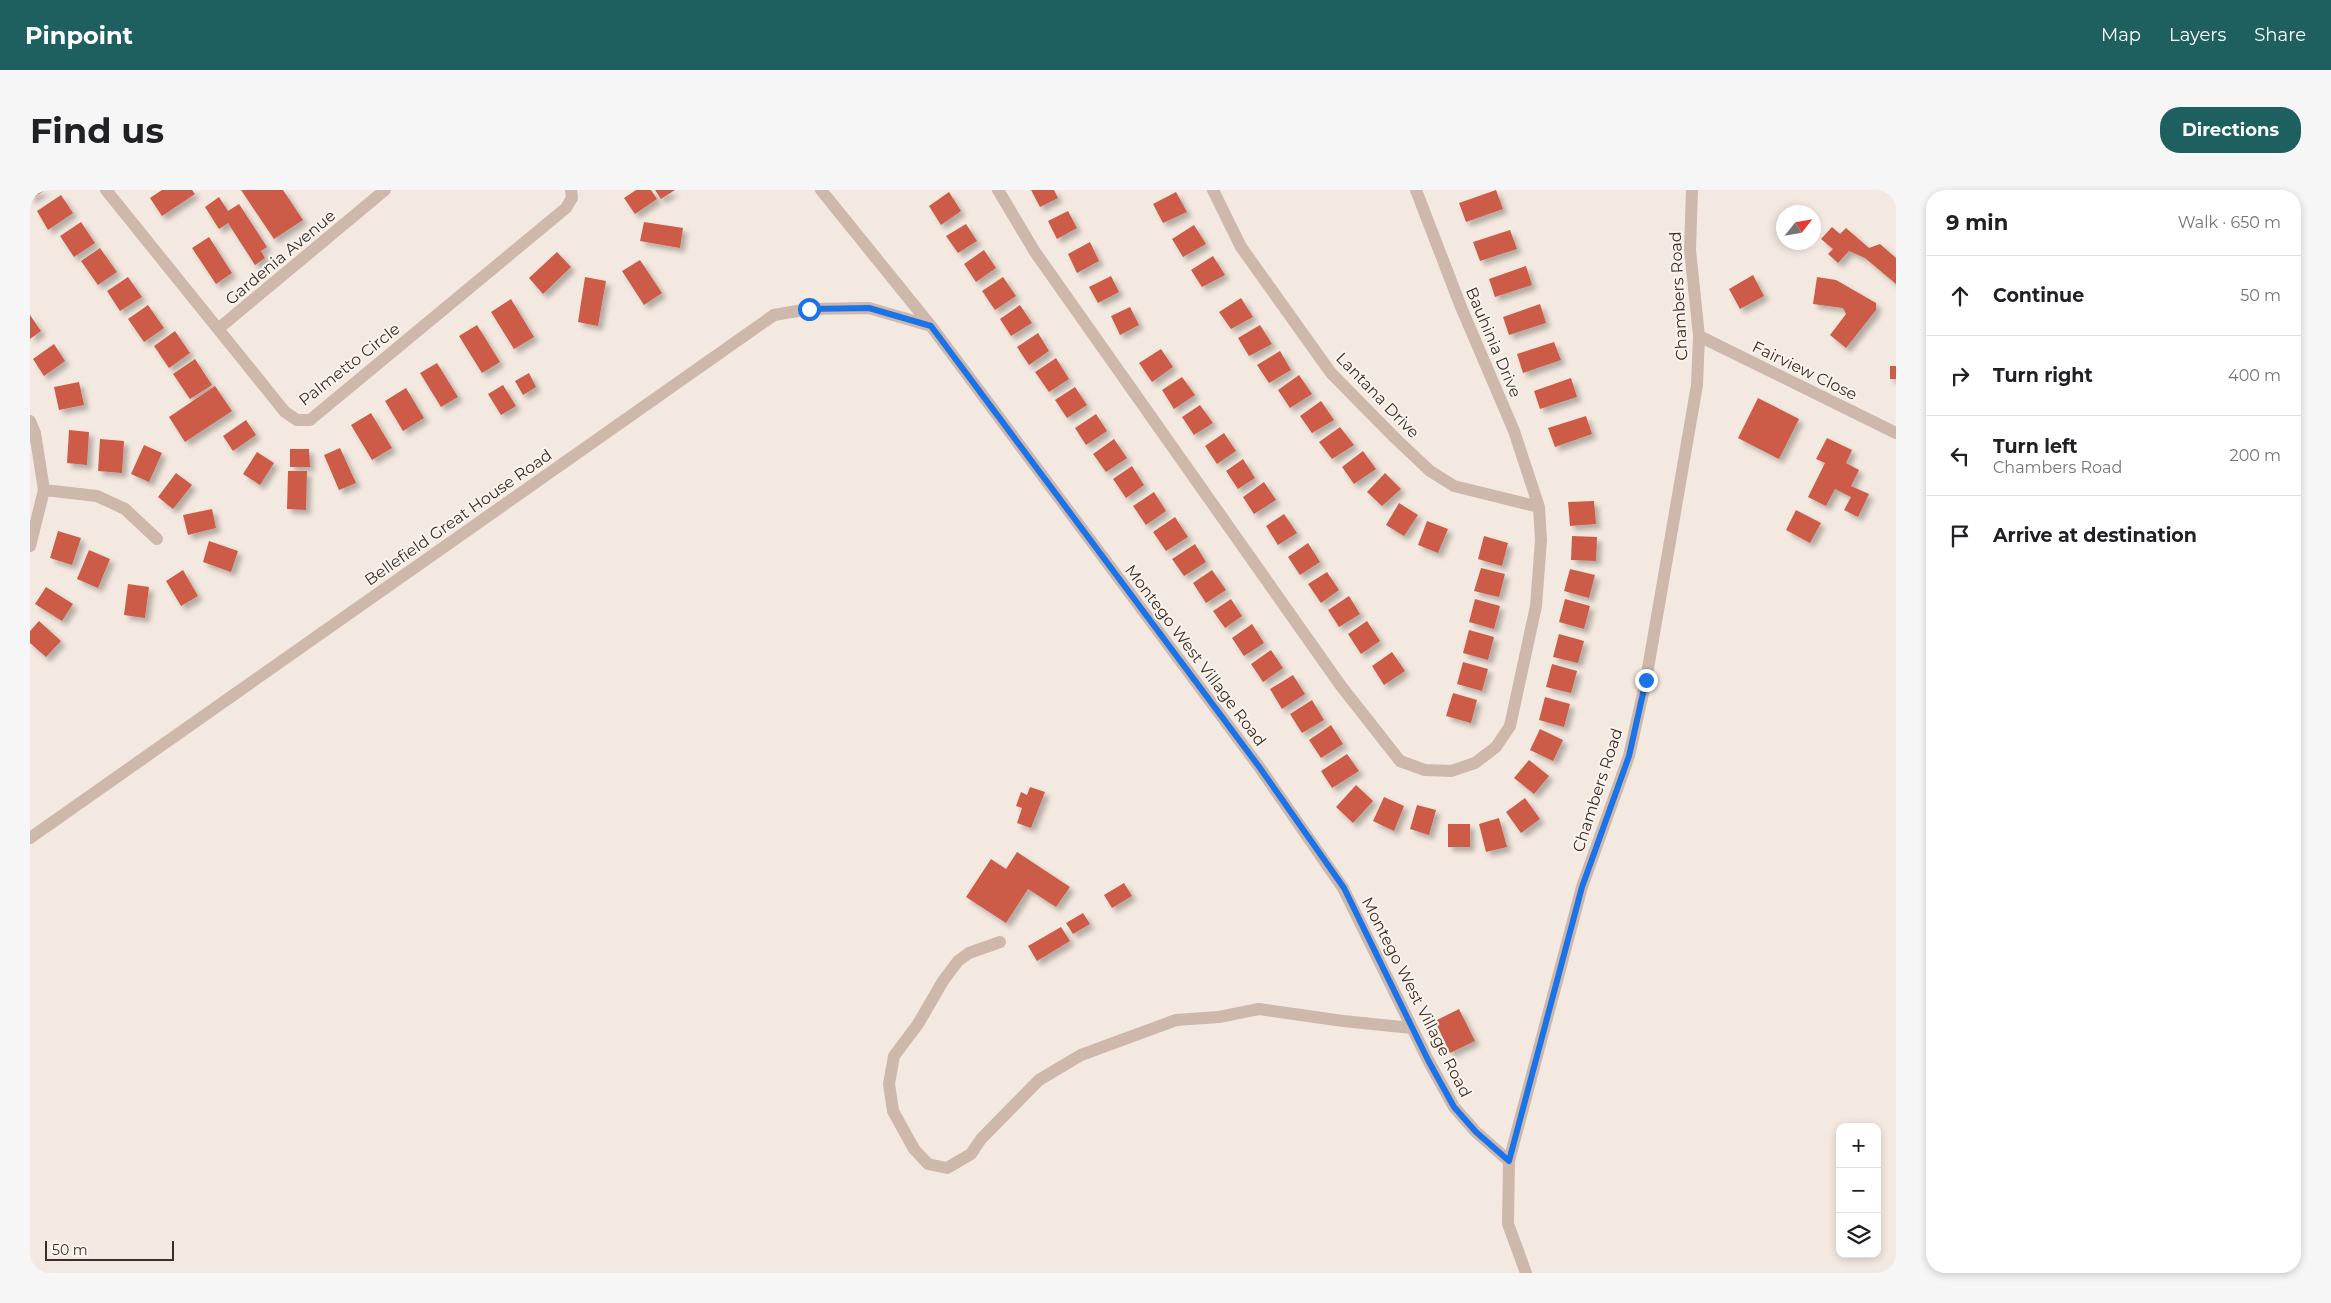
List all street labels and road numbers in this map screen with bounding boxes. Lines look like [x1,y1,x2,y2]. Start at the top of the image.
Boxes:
street label: Gardenia Avenue [221,206,339,309]
street label: Chambers Road [1666,231,1691,361]
street label: Bauhinia Drive [1462,284,1525,400]
street label: Palmetto Circle [295,319,404,410]
street label: Fairview Close [1749,337,1860,404]
street label: Lantana Drive [1332,349,1423,442]
street label: Bellefield Great House Road [361,445,556,589]
street label: Montego West Village Road [1121,561,1270,750]
street label: Chambers Road [1568,726,1626,855]
street label: Montego West Village Road [1358,894,1475,1100]

